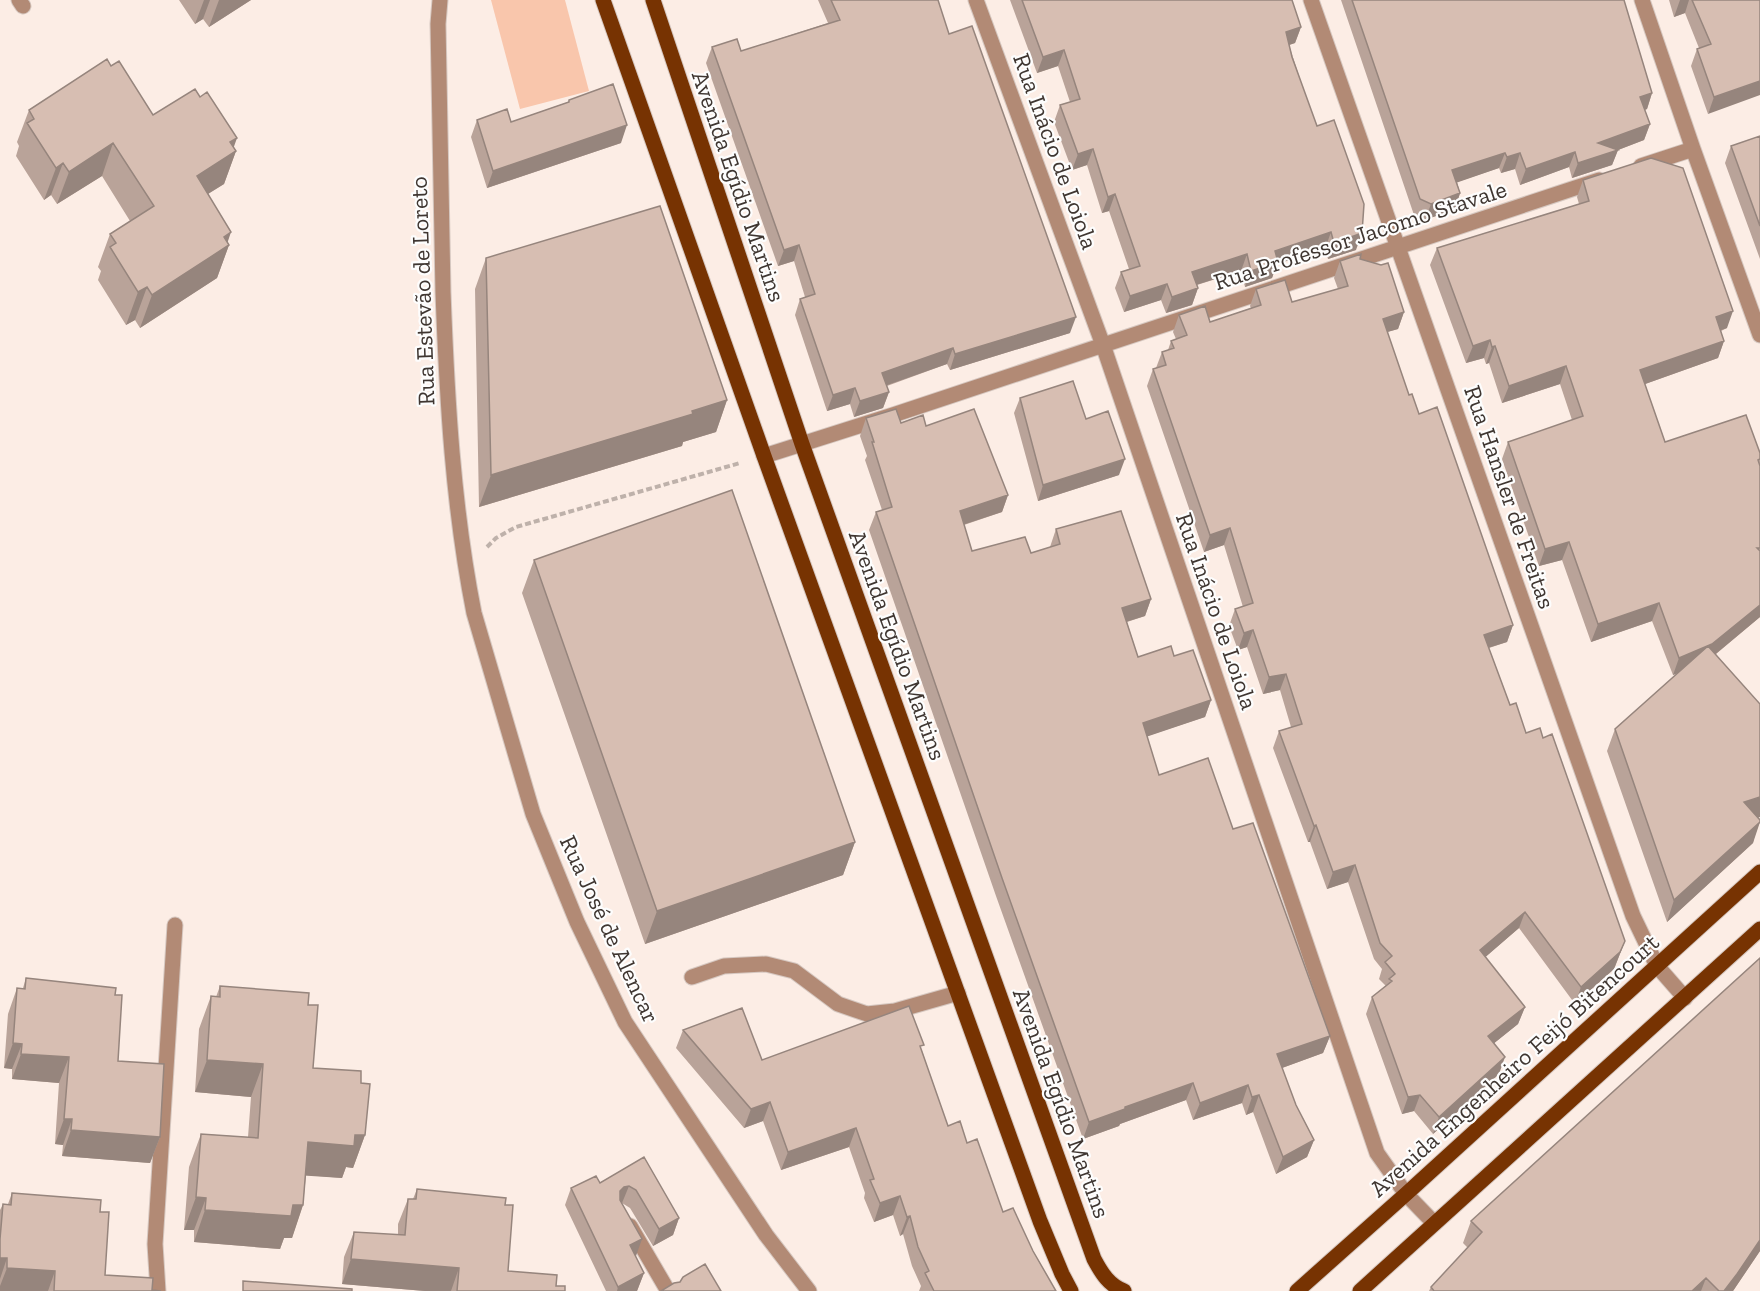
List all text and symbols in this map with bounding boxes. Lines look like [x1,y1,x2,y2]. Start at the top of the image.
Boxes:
street label: Rua Inácio de Loiola [1007,49,1105,253]
street label: Avenida Egídio Martins [686,67,792,305]
street label: Rua Professor Jacomo Stavale [1210,174,1510,296]
street label: Rua Estevão de Loreto [404,176,440,406]
street label: Rua Hansler de Freitas [1458,382,1562,612]
street label: Rua Inácio de Loiola [1170,509,1264,714]
street label: Avenida Egídio Martins [843,526,953,764]
street label: Rua José de Alencar [554,831,666,1027]
street label: Avenida Engenheiro Feijó Bitencourt [1363,927,1665,1203]
street label: Avenida Egídio Martins [1007,984,1117,1222]

